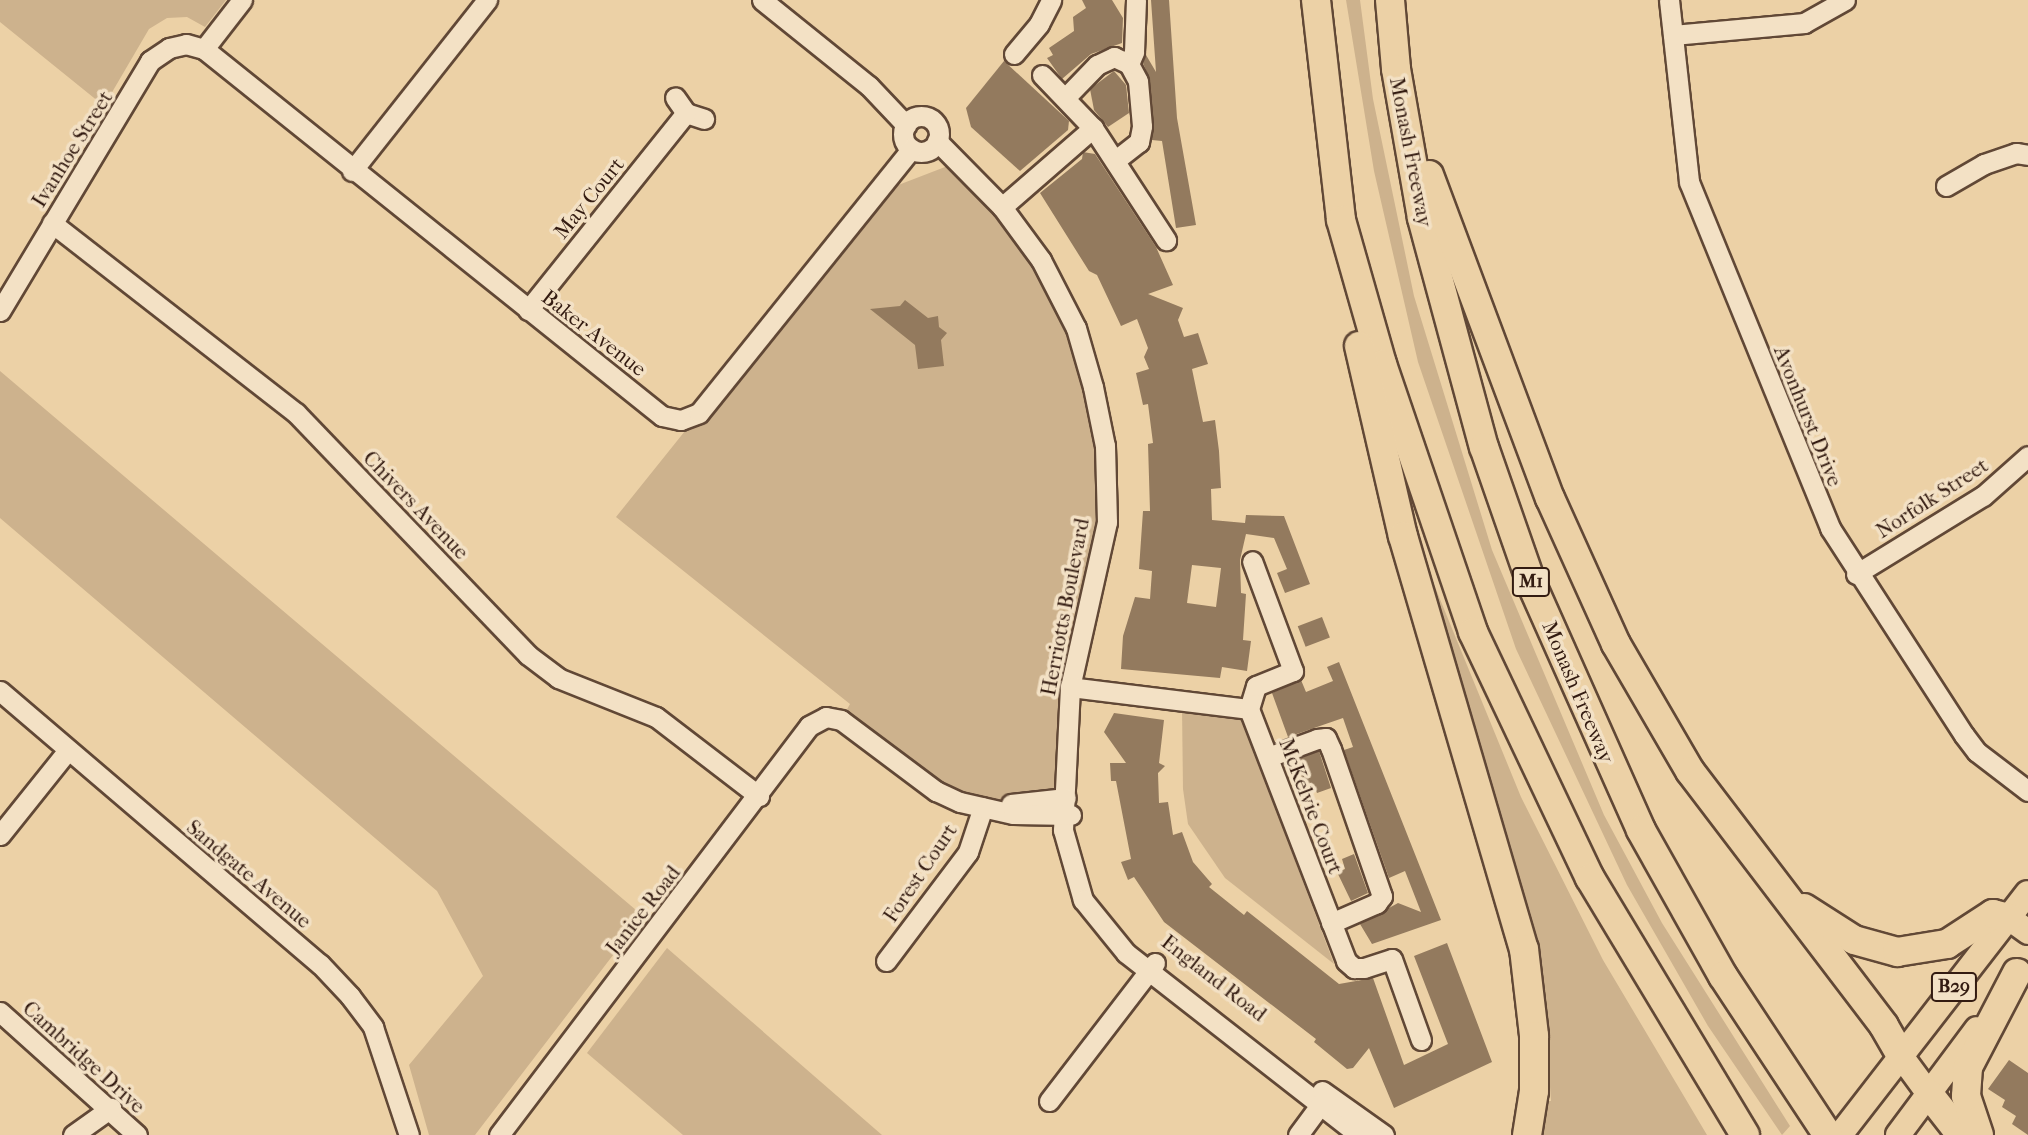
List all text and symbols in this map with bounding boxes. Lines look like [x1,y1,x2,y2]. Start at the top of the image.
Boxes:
street label: Monash Freeway [1384,75,1438,229]
street label: Ivanhoe Street [26,86,118,212]
street label: May Court [549,152,629,244]
street label: Baker Avenue [537,284,651,382]
street label: Avonhurst Drive [1768,342,1848,490]
street label: Chivers Avenue [358,445,474,565]
street label: Norfolk Street [1871,452,1993,544]
street label: Herriotts Boulevard [1035,516,1095,698]
road number: M1 [1512,566,1550,597]
street label: Monash Freeway [1537,617,1619,767]
street label: McKelvie Court [1274,735,1348,877]
street label: Sandgate Avenue [181,814,317,934]
street label: Forest Court [878,819,962,927]
street label: Janice Road [600,860,686,960]
street label: England Road [1156,929,1272,1027]
road number: B29 [1930,972,1979,1002]
street label: Cambridge Drive [18,995,150,1119]

